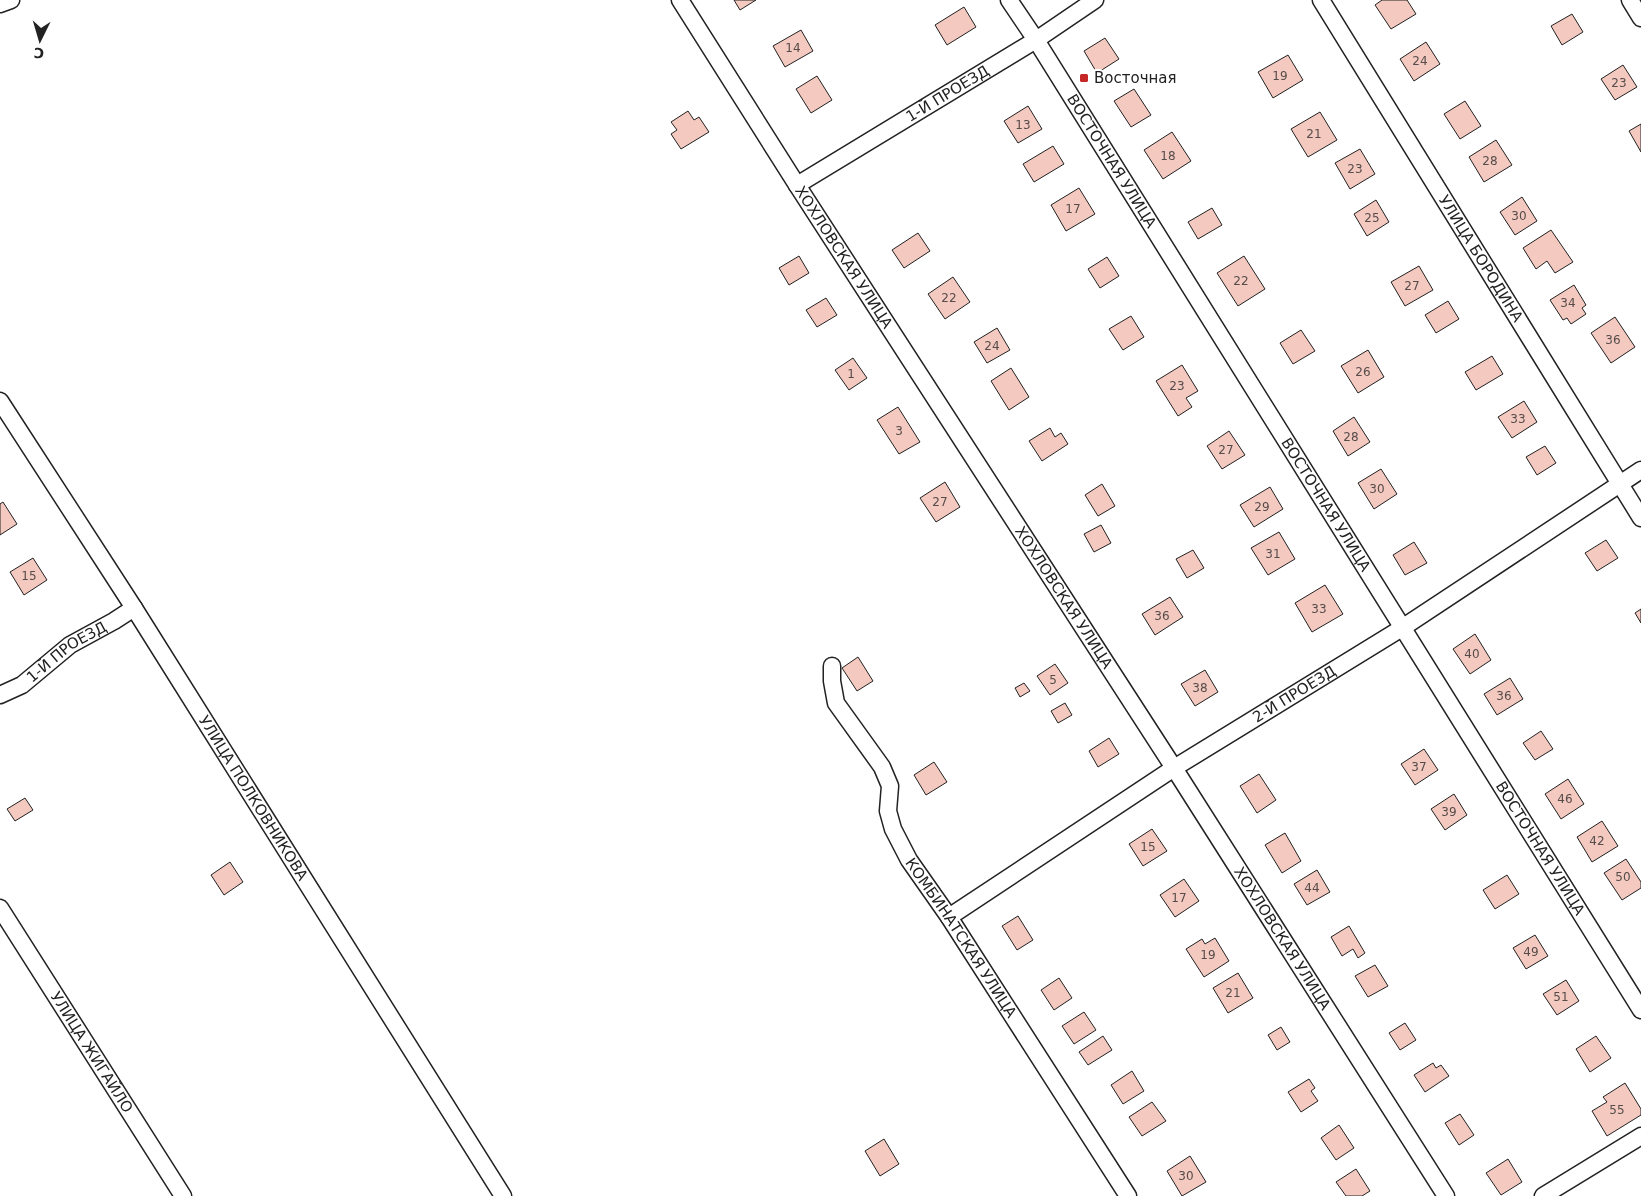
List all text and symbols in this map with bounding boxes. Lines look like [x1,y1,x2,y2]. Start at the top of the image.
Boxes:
north arrow [15,15,65,65]
house number: 14 [785,41,801,55]
text: С [33,45,45,61]
house number: 24 [1412,54,1428,68]
street label: 1-Й ПРОЕЗД [903,62,992,126]
place label: Восточная [1094,69,1177,87]
house number: 19 [1272,69,1288,83]
marker: Восточная [1078,72,1090,84]
house number: 23 [1611,76,1627,90]
street label: ВОСТОЧНАЯ УЛИЦА [1063,91,1160,232]
house number: 13 [1015,118,1031,132]
house number: 21 [1306,127,1322,141]
house number: 18 [1160,149,1176,163]
house number: 28 [1482,154,1498,168]
house number: 23 [1347,162,1363,176]
street label: ХОХЛОВСКАЯ УЛИЦА [791,183,897,332]
street label: УЛИЦА БОРОДИНА [1435,192,1527,326]
house number: 17 [1065,202,1081,216]
house number: 30 [1511,209,1527,223]
house number: 25 [1364,211,1380,225]
house number: 22 [1233,274,1249,288]
house number: 27 [1404,279,1420,293]
house number: 22 [941,291,957,305]
house number: 34 [1560,296,1576,310]
house number: 36 [1605,333,1621,347]
house number: 24 [984,339,1000,353]
house number: 26 [1355,365,1371,379]
house number: 1 [847,367,855,381]
house number: 23 [1169,379,1185,393]
house number: 33 [1510,412,1526,426]
house number: 3 [895,424,903,438]
house number: 28 [1343,430,1359,444]
street label: ВОСТОЧНАЯ УЛИЦА [1277,435,1375,576]
house number: 27 [1218,443,1234,457]
house number: 30 [1369,482,1385,496]
house number: 27 [932,495,948,509]
house number: 29 [1254,500,1270,514]
street label: ХОХЛОВСКАЯ УЛИЦА [1011,523,1117,673]
house number: 31 [1265,547,1281,561]
house number: 15 [21,569,37,583]
house number: 33 [1311,602,1327,616]
house number: 36 [1154,609,1170,623]
street label: 1-Й ПРОЕЗД [23,618,110,686]
house number: 40 [1464,647,1480,661]
street label: 2-Й ПРОЕЗД [1250,662,1339,726]
house number: 5 [1049,673,1057,687]
house number: 38 [1192,681,1208,695]
house number: 36 [1496,689,1512,703]
street label: УЛИЦА ПОЛКОВНИКОВА [195,712,312,884]
house number: 37 [1411,760,1427,774]
street label: ВОСТОЧНАЯ УЛИЦА [1492,778,1589,919]
house number: 46 [1557,792,1573,806]
house number: 39 [1441,805,1457,819]
house number: 42 [1589,834,1605,848]
house number: 15 [1140,840,1156,854]
street label: КОМБИНАТСКАЯ УЛИЦА [901,855,1021,1022]
street label: ХОХЛОВСКАЯ УЛИЦА [1230,863,1335,1014]
house number: 50 [1615,870,1631,884]
house number: 44 [1304,881,1320,895]
house number: 17 [1171,891,1187,905]
house number: 49 [1523,945,1539,959]
house number: 19 [1200,948,1216,962]
house number: 21 [1225,986,1241,1000]
street label: УЛИЦА ЖИГАЙЛО [47,989,137,1116]
house number: 51 [1553,990,1569,1004]
house number: 55 [1609,1103,1625,1117]
house number: 30 [1178,1169,1194,1183]

